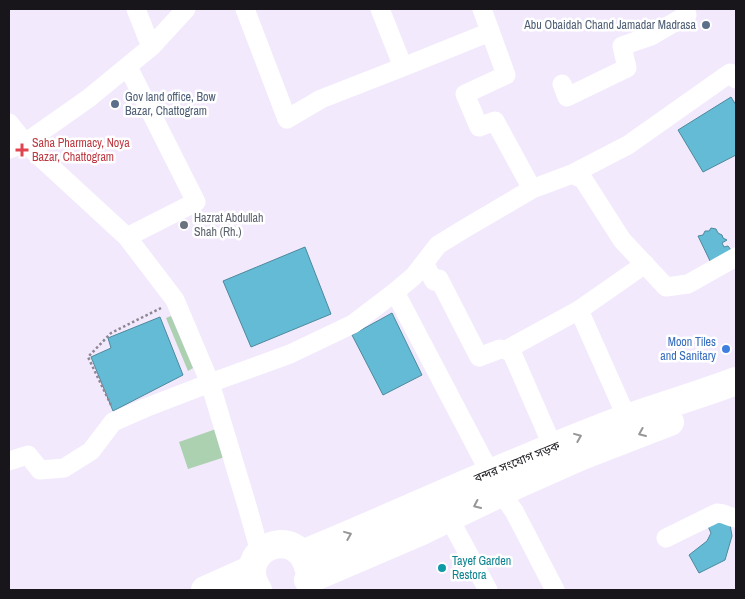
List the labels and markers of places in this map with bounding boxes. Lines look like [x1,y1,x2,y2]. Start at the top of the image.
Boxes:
place label: Abu Obaidah Chand Jamadar Madrasa [523,17,697,33]
marker: Abu Obaidah Chand Jamadar Madrasa [700,19,712,31]
place label: Gov land office, Bow Bazar, Chattogram [125,89,217,119]
marker: Gov land office, Bow Bazar, Chattogram [109,98,121,110]
place label: Saha Pharmacy, Noya Bazar, Chattogram [32,135,130,165]
marker: Saha Pharmacy, Noya Bazar, Chattogram [16,144,28,156]
place label: Hazrat Abdullah Shah (Rh.) [194,210,263,240]
marker: Hazrat Abdullah Shah (Rh.) [178,219,190,231]
place label: Moon Tiles and Sanitary [660,334,716,364]
marker: Moon Tiles and Sanitary [720,343,732,355]
place label: Tayef Garden Restora [452,553,511,583]
marker: Tayef Garden Restora [436,562,448,574]

